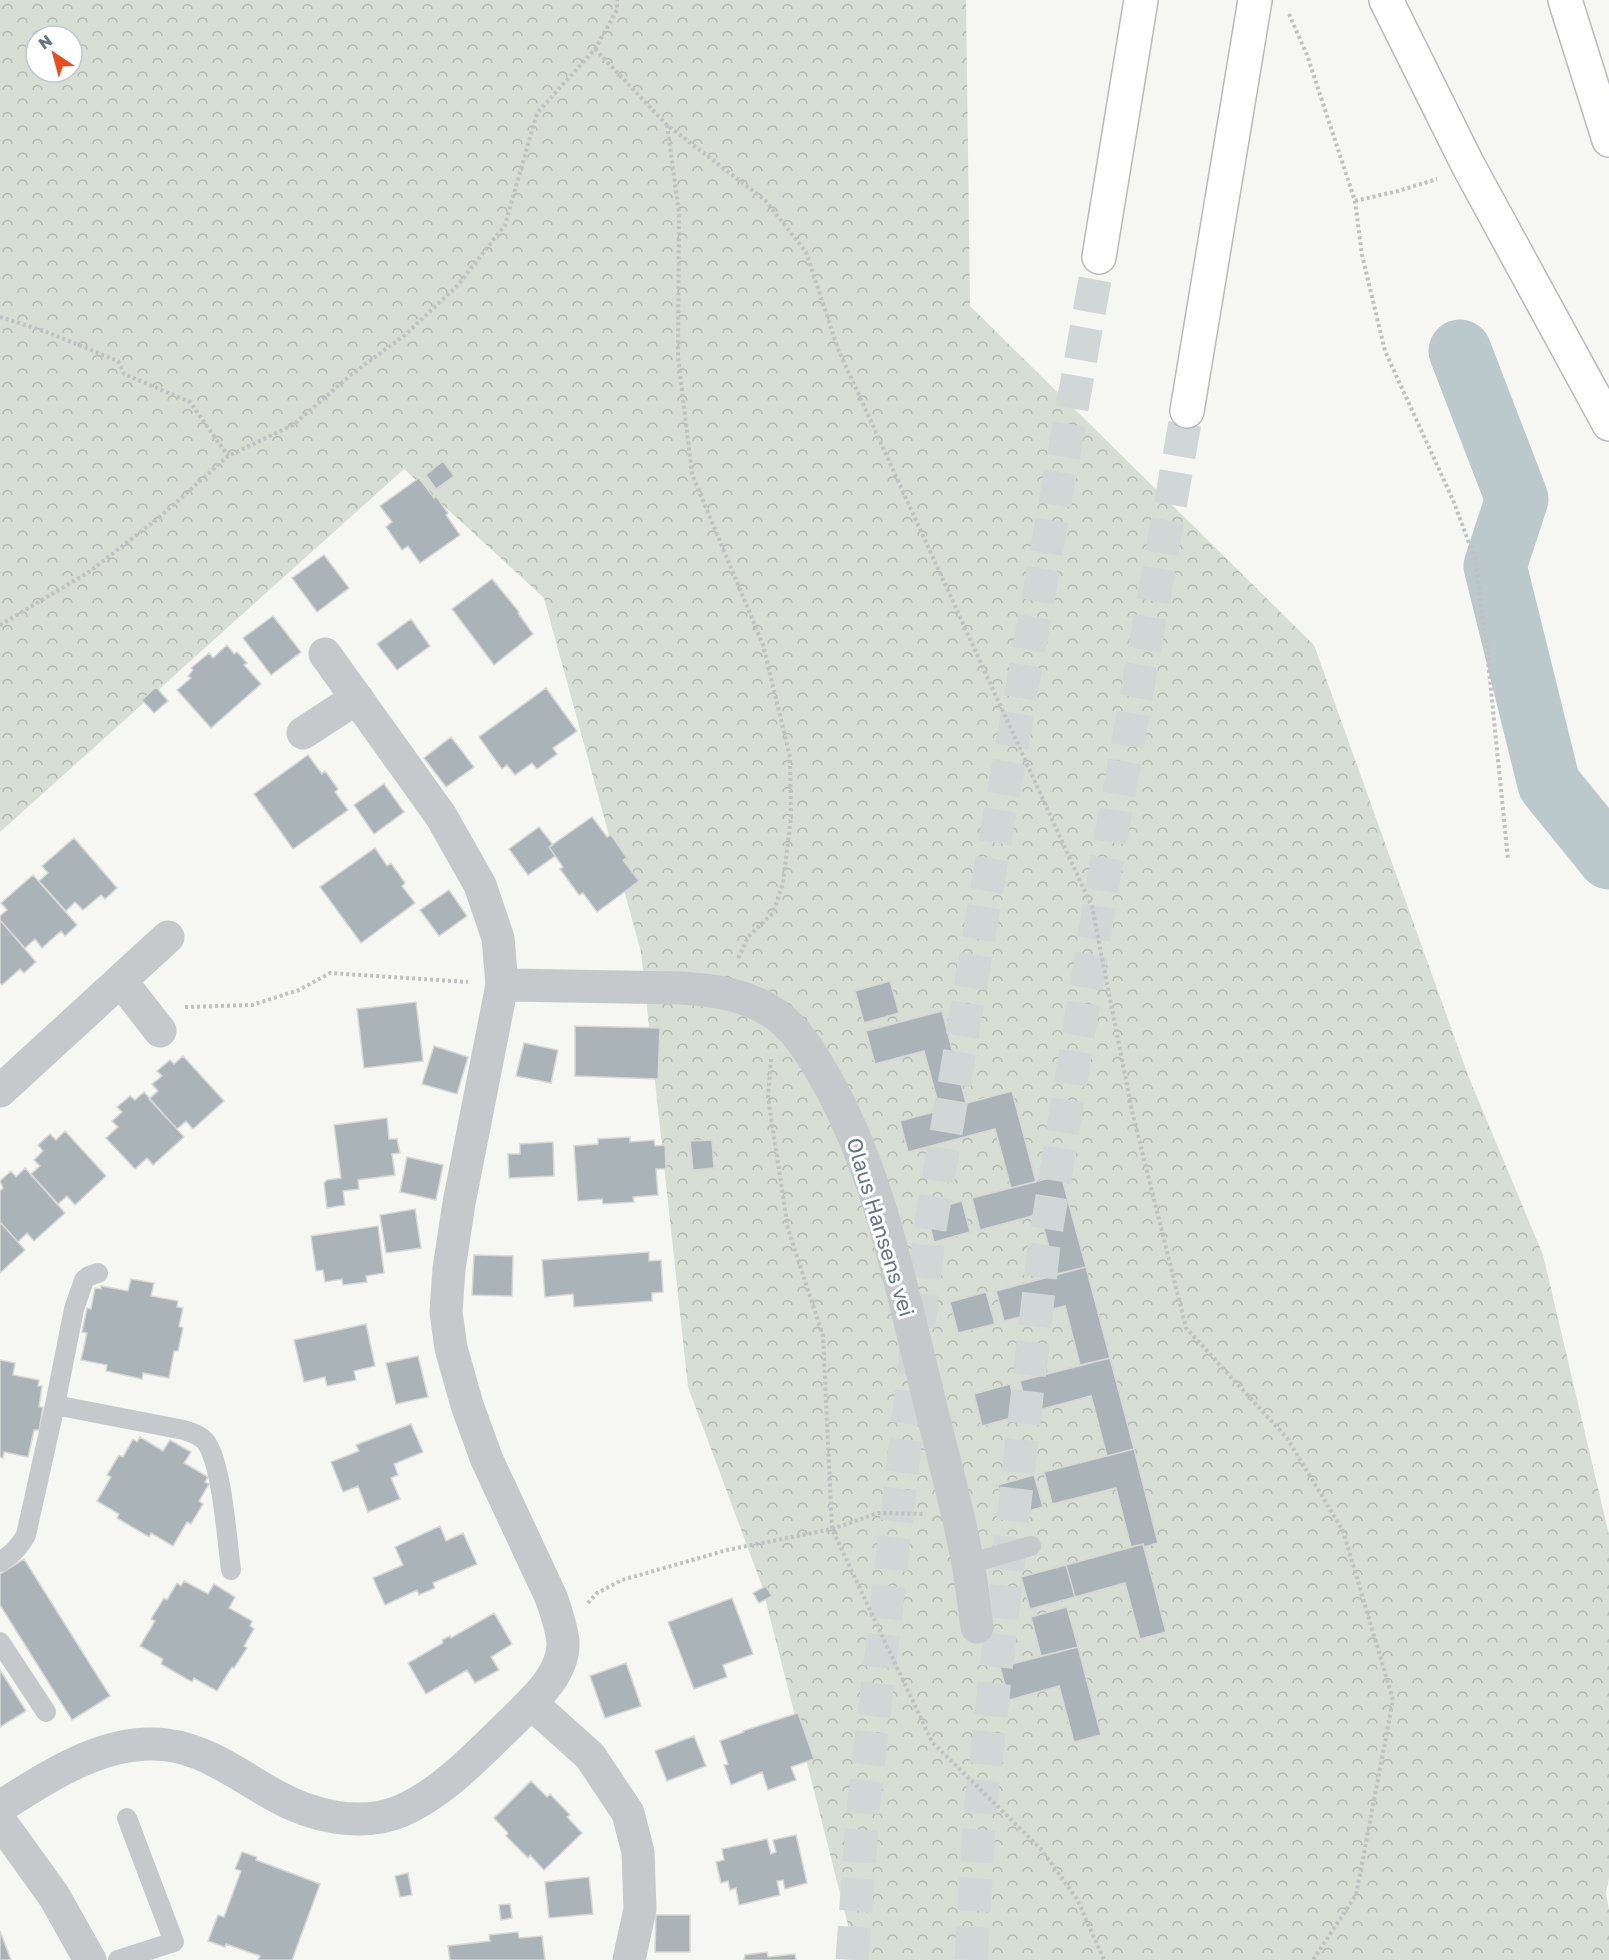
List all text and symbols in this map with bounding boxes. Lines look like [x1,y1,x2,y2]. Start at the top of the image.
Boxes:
north arrow [24,24,84,84]
text: N [34,30,56,54]
street label: Olaus Hansens vei [841,1134,921,1320]

